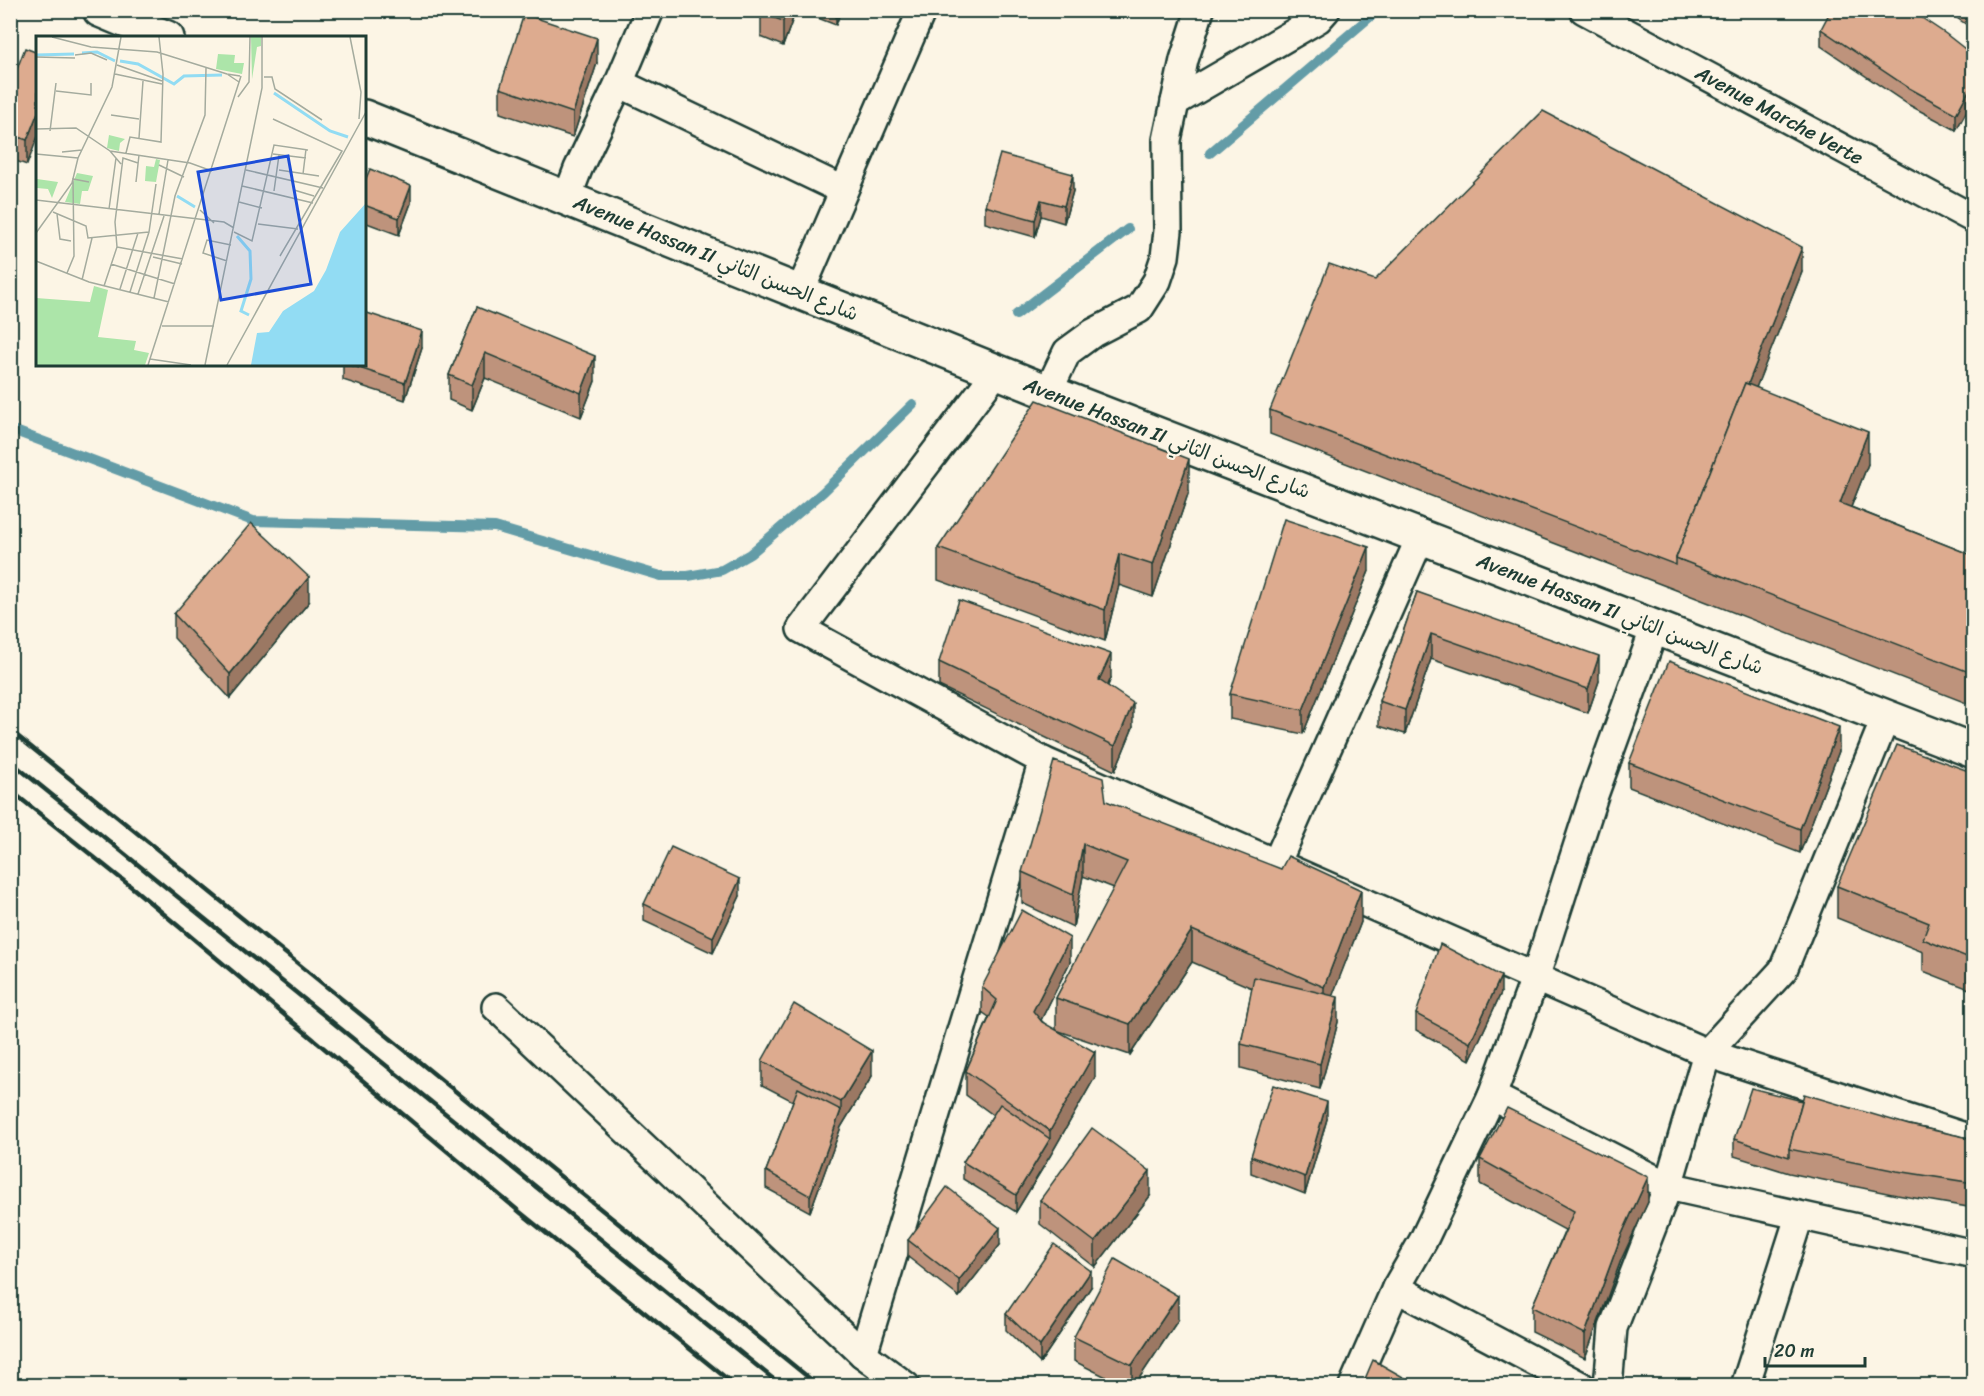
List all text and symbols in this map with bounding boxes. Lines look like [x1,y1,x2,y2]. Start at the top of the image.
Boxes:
inset map [36,36,366,366]
street label: Avenue Marche Verte [1688,55,1870,174]
street label: Avenue Hassan II شارع الحسن الثاني [567,184,864,331]
street label: Avenue Hassan II شارع الحسن الثاني [1018,367,1315,509]
street label: Avenue Hassan II شارع الحسن الثاني [1471,543,1768,685]
scale bar [1765,1330,1866,1368]
text: 20 m [1774,1335,1814,1367]

